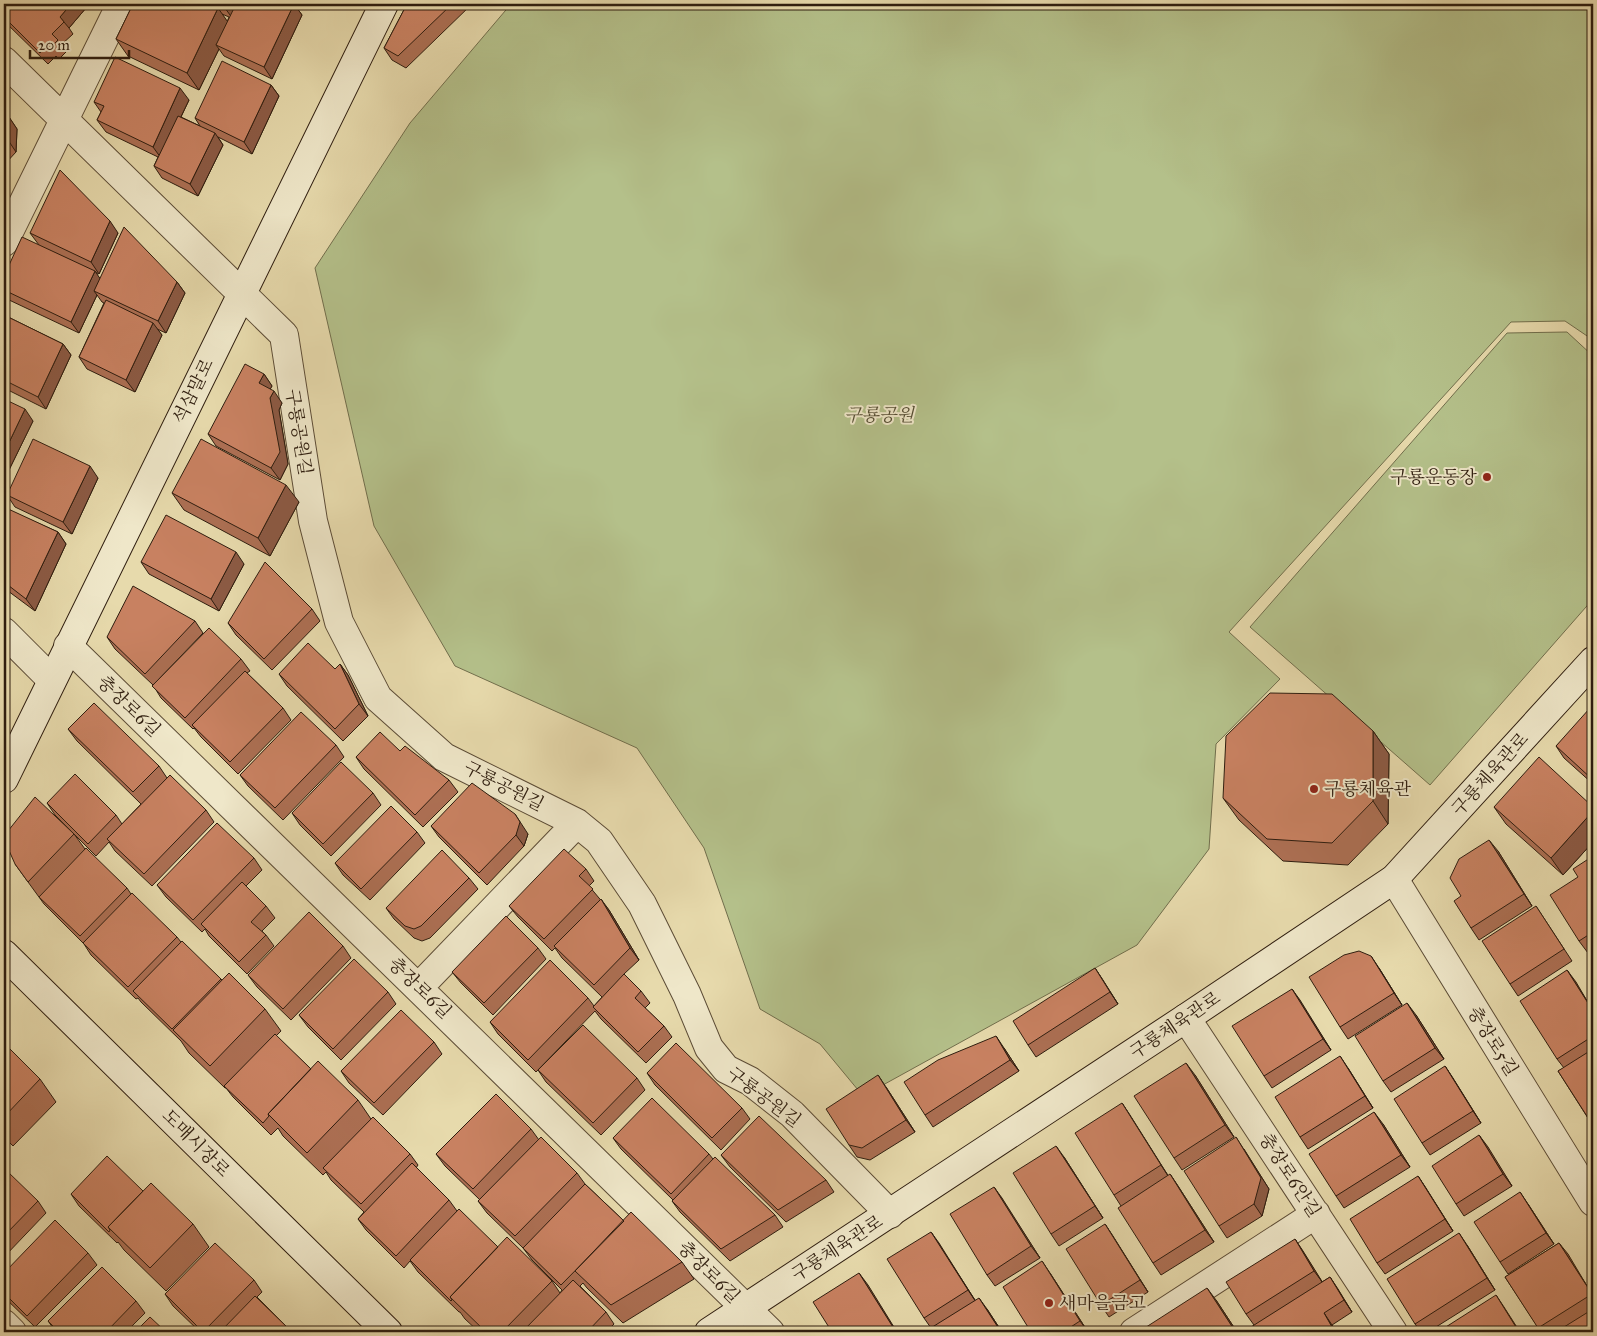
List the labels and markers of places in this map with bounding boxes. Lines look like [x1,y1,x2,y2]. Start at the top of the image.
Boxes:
place label: 구룡운동장 [1390,466,1478,488]
marker: 구룡운동장 [1481,471,1493,483]
place label: 구룡체육관 [1324,778,1412,800]
marker: 구룡체육관 [1308,783,1320,795]
place label: 새마을금고 [1059,1292,1147,1314]
marker: 새마을금고 [1043,1297,1055,1309]

